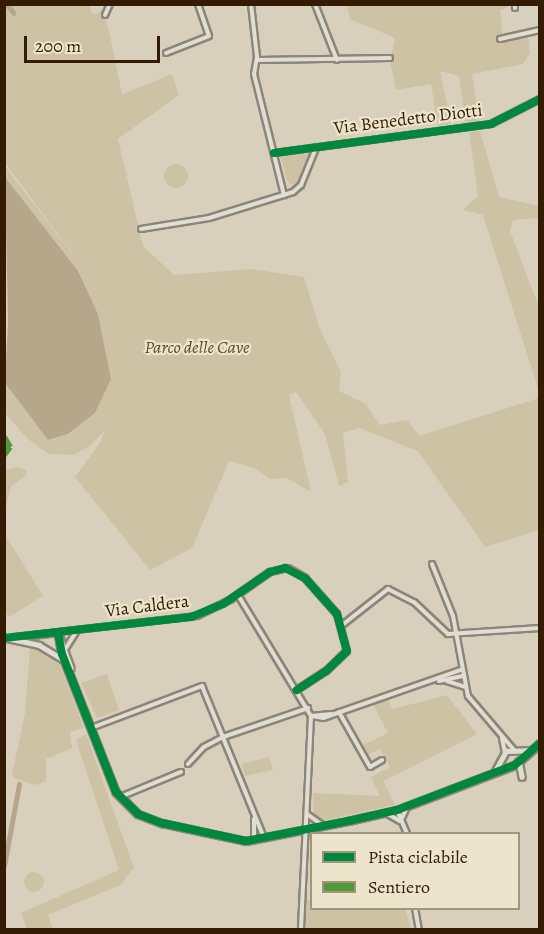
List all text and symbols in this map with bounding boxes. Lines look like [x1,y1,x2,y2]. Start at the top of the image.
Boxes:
scale bar [27,24,164,62]
text: 200 m [35,34,81,58]
street label: Via Benedetto Diotti [332,99,484,139]
park label: Parco delle Cave [144,336,250,358]
street label: Via Caldera [104,590,190,622]
legend [310,832,520,910]
text: Pista ciclabile [368,845,468,869]
text: Sentiero [368,875,430,899]

